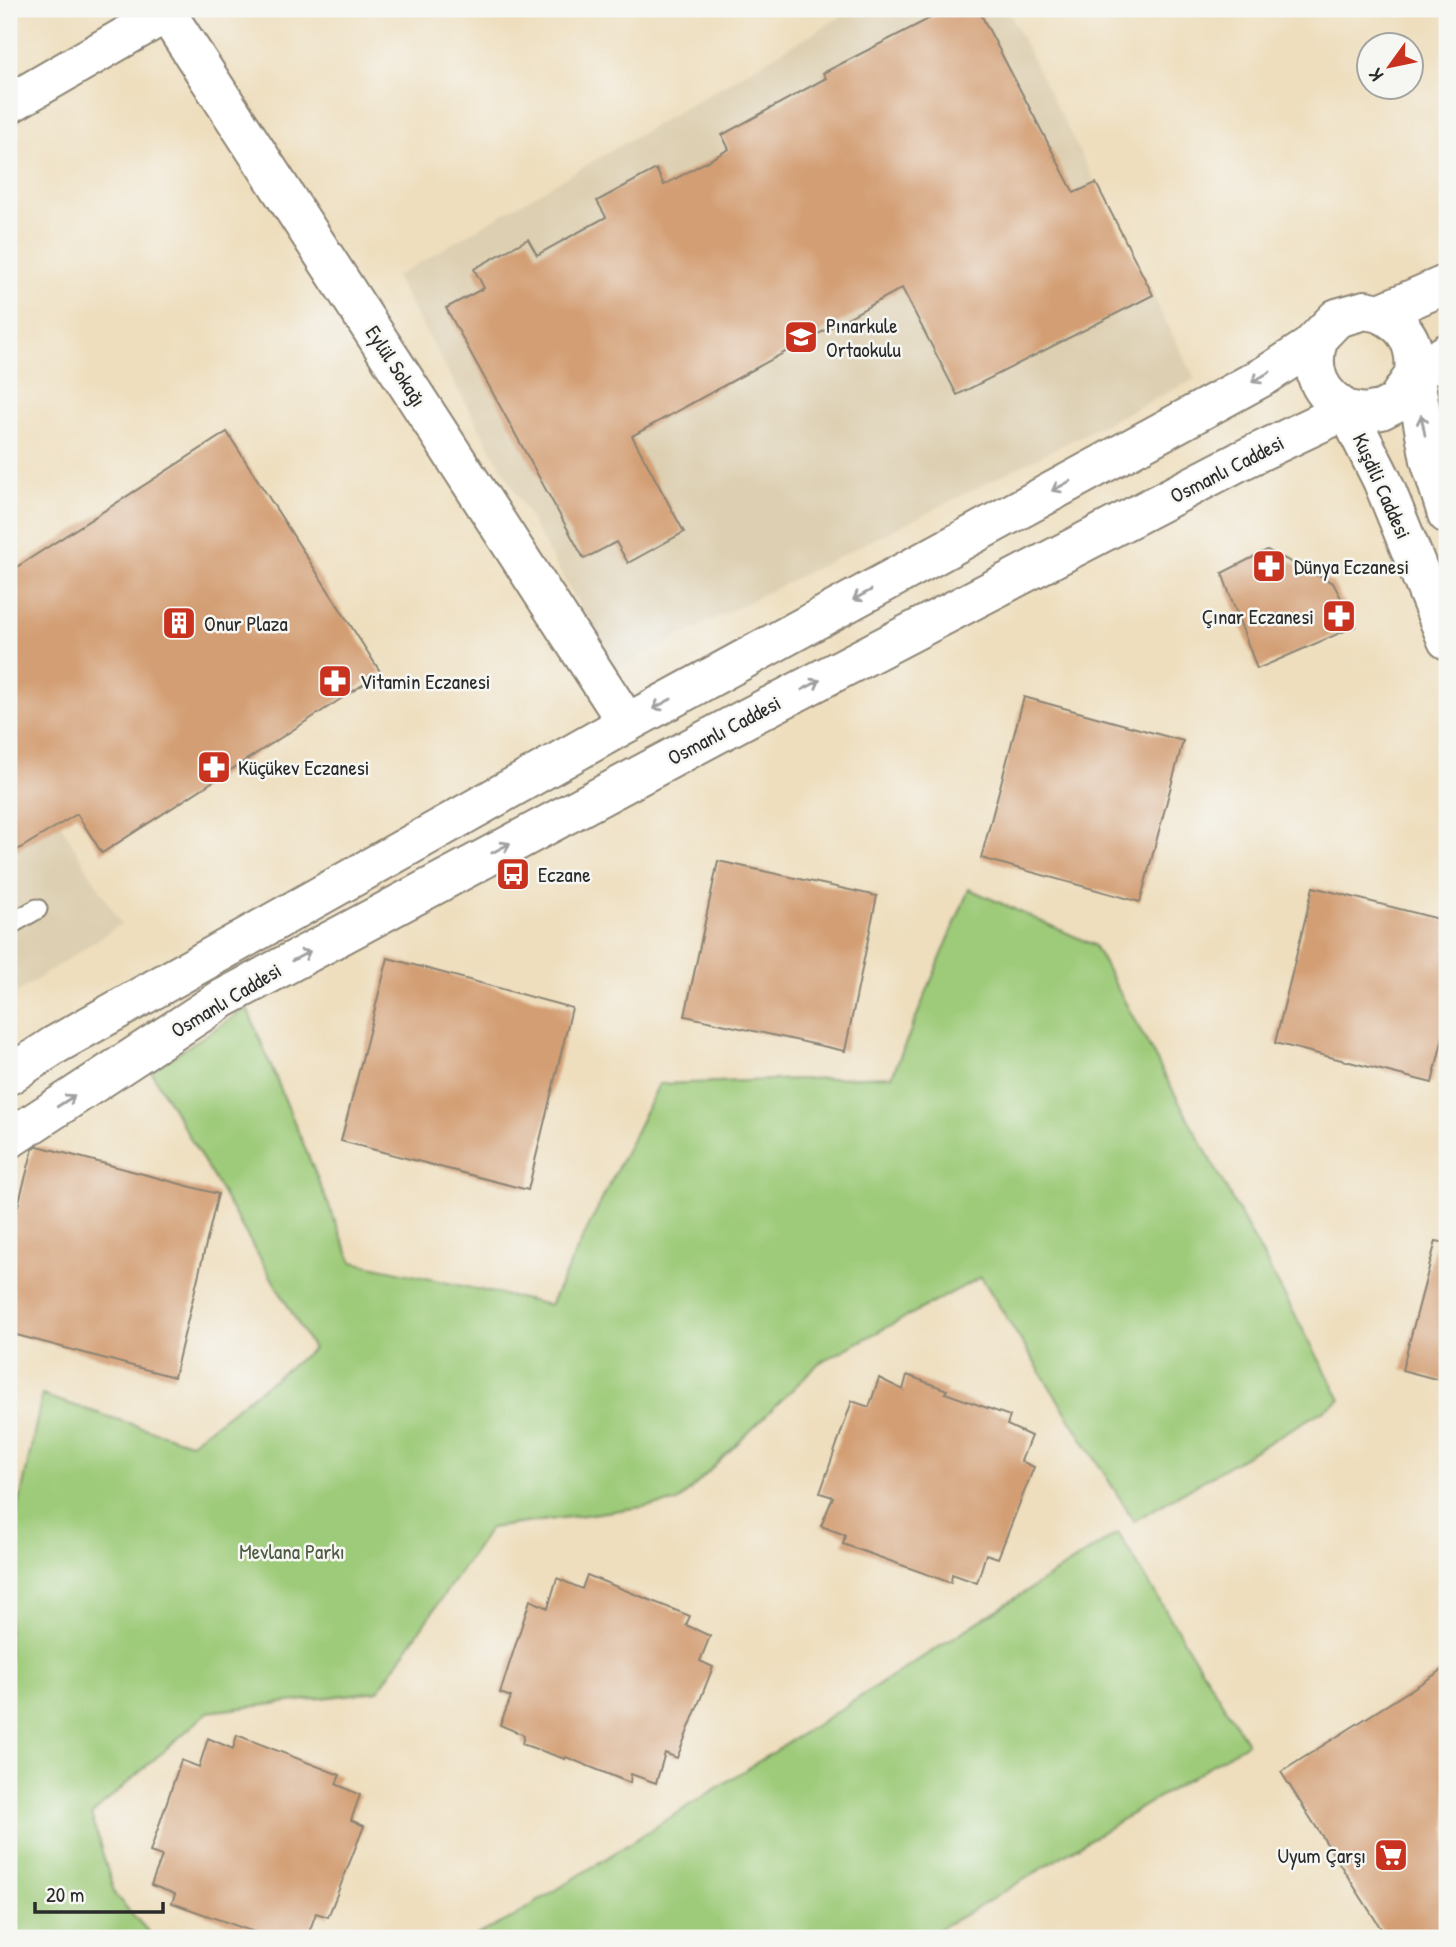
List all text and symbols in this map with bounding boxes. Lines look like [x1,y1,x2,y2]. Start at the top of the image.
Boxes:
north arrow [1354,32,1424,102]
text: K [1362,64,1389,87]
place label: Pınarkule Ortaokulu [826,311,901,364]
school or university icon: Pınarkule Ortaokulu [782,318,820,356]
street label: Eylül Sokağı [359,320,433,412]
one-way arrow [1251,370,1271,384]
one-way arrow [1416,414,1430,437]
street label: Osmanlı Caddesi [1165,428,1289,510]
street label: Kuşdili Caddesi [1346,429,1418,543]
one-way arrow [1051,480,1072,493]
pharmacy icon: Dünya Eczanesi [1250,547,1288,585]
place label: Dünya Eczanesi [1294,552,1409,581]
one-way arrow [852,589,873,602]
pharmacy icon: Çınar Eczanesi [1320,597,1358,635]
place label: Çınar Eczanesi [1202,602,1314,631]
building icon: Onur Plaza [160,604,198,642]
place label: Onur Plaza [204,609,288,638]
pharmacy icon: Vitamin Eczanesi [316,662,354,700]
place label: Vitamin Eczanesi [360,667,491,696]
one-way arrow [800,677,821,691]
street label: Osmanlı Caddesi [662,688,786,772]
one-way arrow [652,698,673,711]
pharmacy icon: Küçükev Eczanesi [195,748,233,786]
place label: Küçükev Eczanesi [238,753,370,782]
one-way arrow [491,841,511,855]
bus stop icon: Eczane [494,855,532,893]
place label: Eczane [538,860,591,889]
one-way arrow [290,949,311,962]
street label: Osmanlı Caddesi [165,956,287,1044]
one-way arrow [56,1094,75,1108]
park label: Mevlana Parkı [239,1537,345,1566]
supermarket icon: Uyum Çarşı [1372,1836,1410,1874]
place label: Uyum Çarşı [1277,1841,1366,1870]
scale bar [35,1870,163,1914]
text: 20 m [46,1880,84,1909]

